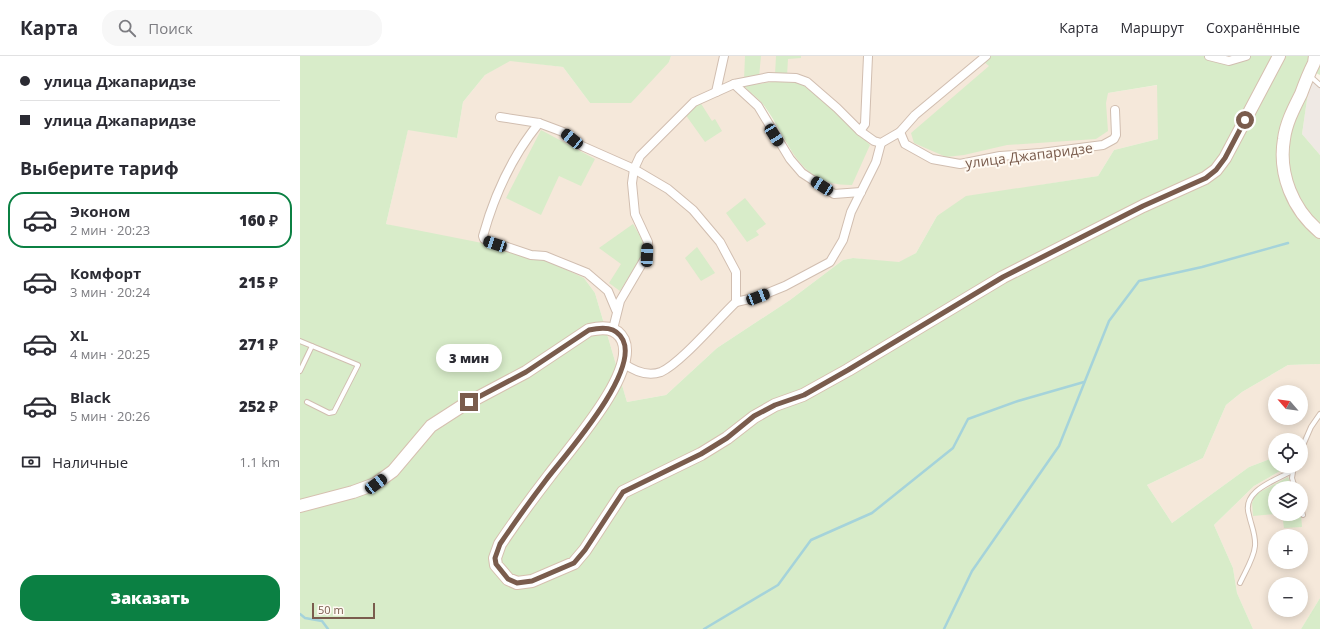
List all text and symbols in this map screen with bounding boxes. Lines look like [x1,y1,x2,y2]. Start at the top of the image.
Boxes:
search box [102,10,382,46]
text: Карта [20,15,78,41]
icon: search [116,17,138,39]
text: Поиск [148,18,193,38]
text: Карта [1059,18,1098,37]
text: Маршрут [1120,18,1184,37]
text: Сохранённые [1206,18,1300,37]
text: улица Джапаридзе [44,71,196,91]
text: улица Джапаридзе [44,110,196,130]
route start [1236,111,1254,129]
car [763,122,785,148]
car [559,127,585,151]
street label: улица Джапаридзе [964,138,1094,172]
text: Выберите тариф [20,156,179,180]
car [809,174,835,198]
text: Эконом [70,201,130,221]
icon: car [22,202,58,238]
text: 160 ₽ [239,210,278,230]
text: 2 мин · 20:23 [70,221,150,239]
car [482,235,508,253]
car [641,243,653,267]
text: Комфорт [70,263,141,283]
icon: car [22,264,58,300]
text: 215 ₽ [239,272,278,292]
text: 3 мин · 20:24 [70,283,150,301]
car [745,287,771,307]
text: XL [70,325,88,345]
icon: car [22,326,58,362]
text: 271 ₽ [239,334,278,354]
callout: 3 мин [436,344,502,372]
text: 4 мин · 20:25 [70,345,150,363]
text: 3 мин [449,349,489,367]
north arrow [1268,385,1308,425]
map controls [1268,385,1308,617]
text: Black [70,387,111,407]
icon: car [22,388,58,424]
route end [460,393,478,411]
text: 252 ₽ [239,396,278,416]
text: 5 мин · 20:26 [70,407,150,425]
button: locate [1268,433,1308,473]
icon: cash [20,451,42,473]
text: Наличные [52,452,128,472]
text: 1.1 km [239,453,280,471]
car [363,472,389,496]
button: layers [1268,481,1308,521]
button: + [1268,529,1308,569]
button: Заказать [20,575,280,621]
button: − [1268,577,1308,617]
scale bar [312,601,375,620]
text: 50 m [318,602,344,617]

